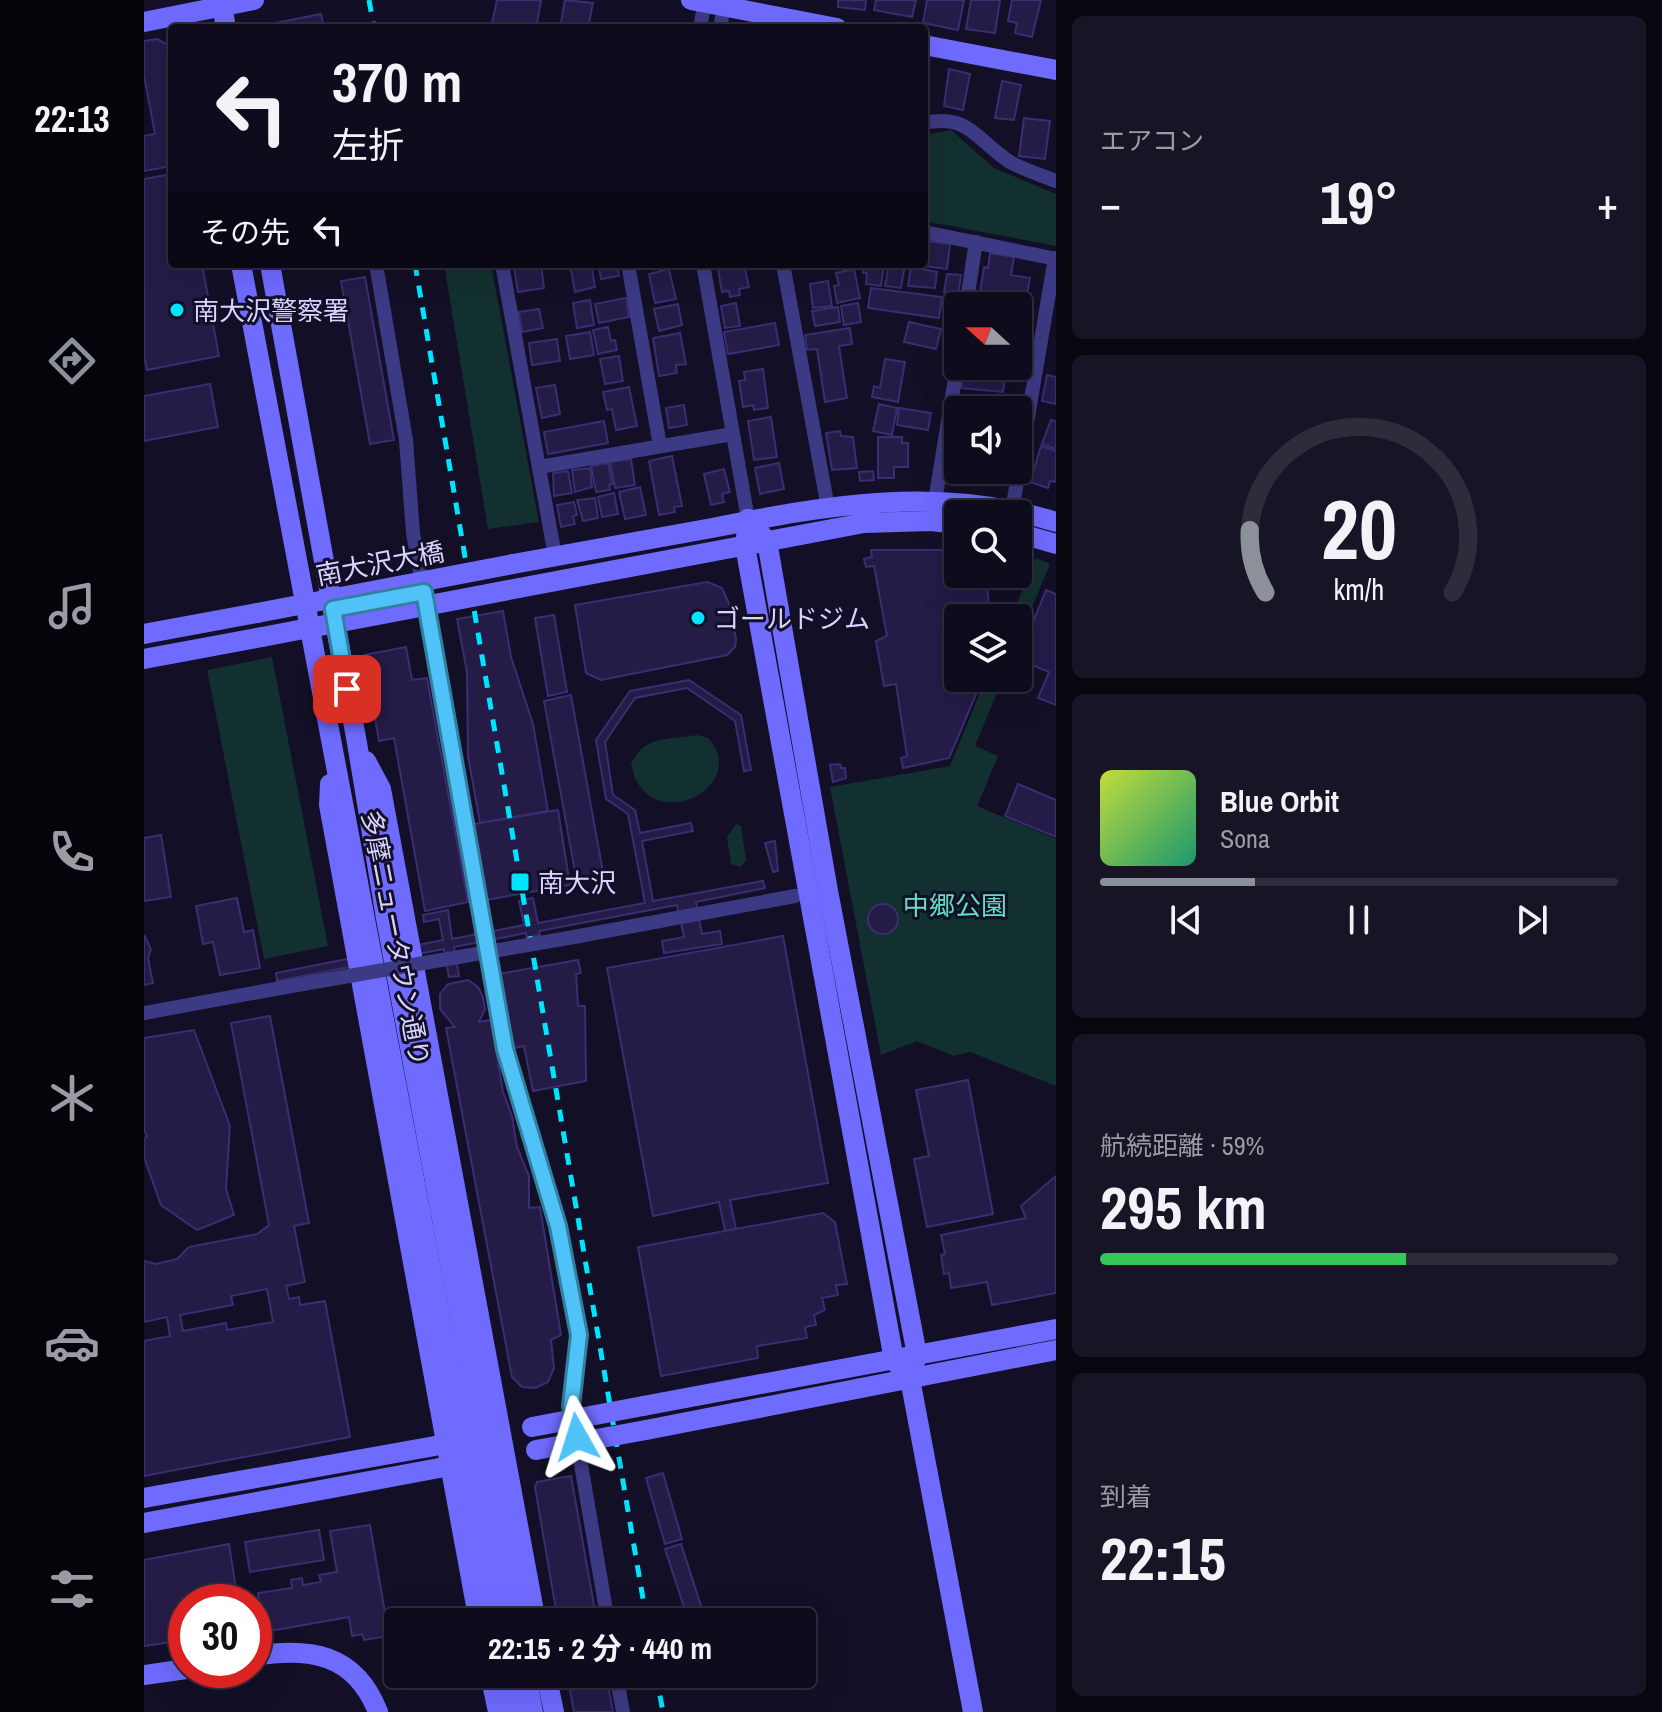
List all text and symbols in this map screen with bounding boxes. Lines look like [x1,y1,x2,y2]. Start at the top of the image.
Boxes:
text: 370 m [332,44,462,119]
icon: left [200,56,304,160]
text: 22:13 [34,95,110,143]
text: 左折 [332,121,404,169]
text: エアコン [1100,123,1204,158]
text: 19° [1320,162,1398,243]
text: − [1100,173,1121,233]
text: + [1597,173,1618,233]
icon: left [306,208,350,252]
text: その先 [200,212,290,252]
north arrow [944,292,1032,380]
map controls [944,292,1032,692]
place label: 南大沢警察署 [193,293,349,328]
marker: 南大沢警察署 [168,301,186,319]
icon: directions [44,333,100,389]
button: sound [944,396,1032,484]
text: 20 [1321,472,1397,584]
button: search [944,500,1032,588]
street label: 南大沢大橋 [313,533,447,593]
text: km/h [1334,570,1384,609]
icon: music [44,578,100,634]
place label: ゴールドジム [714,601,870,636]
button: layers [944,604,1032,692]
marker: ゴールドジム [689,609,707,627]
pin [313,655,381,723]
icon: arrive [325,667,369,711]
text: Blue Orbit [1220,781,1339,821]
street label: 多摩ニュータウン通り [354,807,438,1069]
text: Sona [1220,821,1270,856]
icon: phone [44,824,100,880]
place label: 南大沢 [538,865,616,900]
marker: 南大沢 [509,871,531,893]
park label: 中郷公園 [903,888,1007,923]
icon: previous [1164,898,1208,942]
icon: pause [1337,898,1381,942]
icon: next [1510,898,1554,942]
icon: climate [44,1070,100,1126]
text: 航続距離 · 59% [1100,1128,1264,1163]
text: 295 km [1100,1167,1267,1248]
icon: car [44,1315,100,1371]
position arrow [535,1395,619,1479]
text: 到着 [1100,1479,1152,1514]
text: 22:15 [1100,1518,1226,1599]
icon: filters [44,1561,100,1617]
speed limit sign: 30 [168,1584,272,1688]
text: 22:15 · 2 分 · 440 m [488,1628,712,1668]

